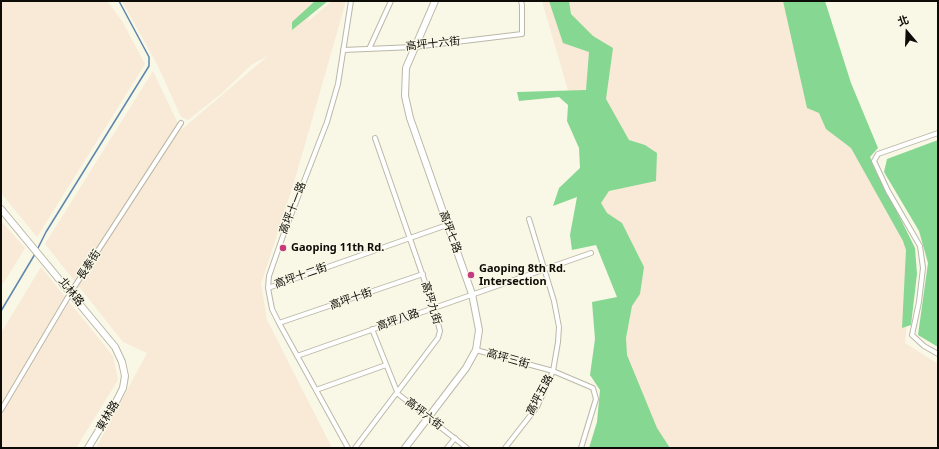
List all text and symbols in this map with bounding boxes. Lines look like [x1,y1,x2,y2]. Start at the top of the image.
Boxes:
text: 北 [895,11,911,29]
north arrow [887,12,927,52]
street label: 高坪十六街 [405,35,461,53]
street label: 高坪十一路 [277,180,309,236]
street label: 高坪七路 [436,209,464,255]
place label: Gaoping 11th Rd. [291,241,384,255]
marker: Gaoping 11th Rd. [278,243,288,253]
street label: 長泰街 [74,248,104,282]
street label: 高坪十二街 [273,261,329,291]
place label: Gaoping 8th Rd. Intersection [479,262,566,288]
marker: Gaoping 8th Rd. Intersection [466,270,476,280]
street label: 北林路 [55,275,87,309]
street label: 高坪九街 [418,280,444,326]
street label: 高坪十街 [328,286,374,312]
street label: 高坪八路 [375,307,421,333]
street label: 高坪三街 [485,347,531,371]
street label: 高坪五路 [524,372,556,418]
street label: 高坪六街 [403,395,445,433]
street label: 東林路 [94,398,122,434]

